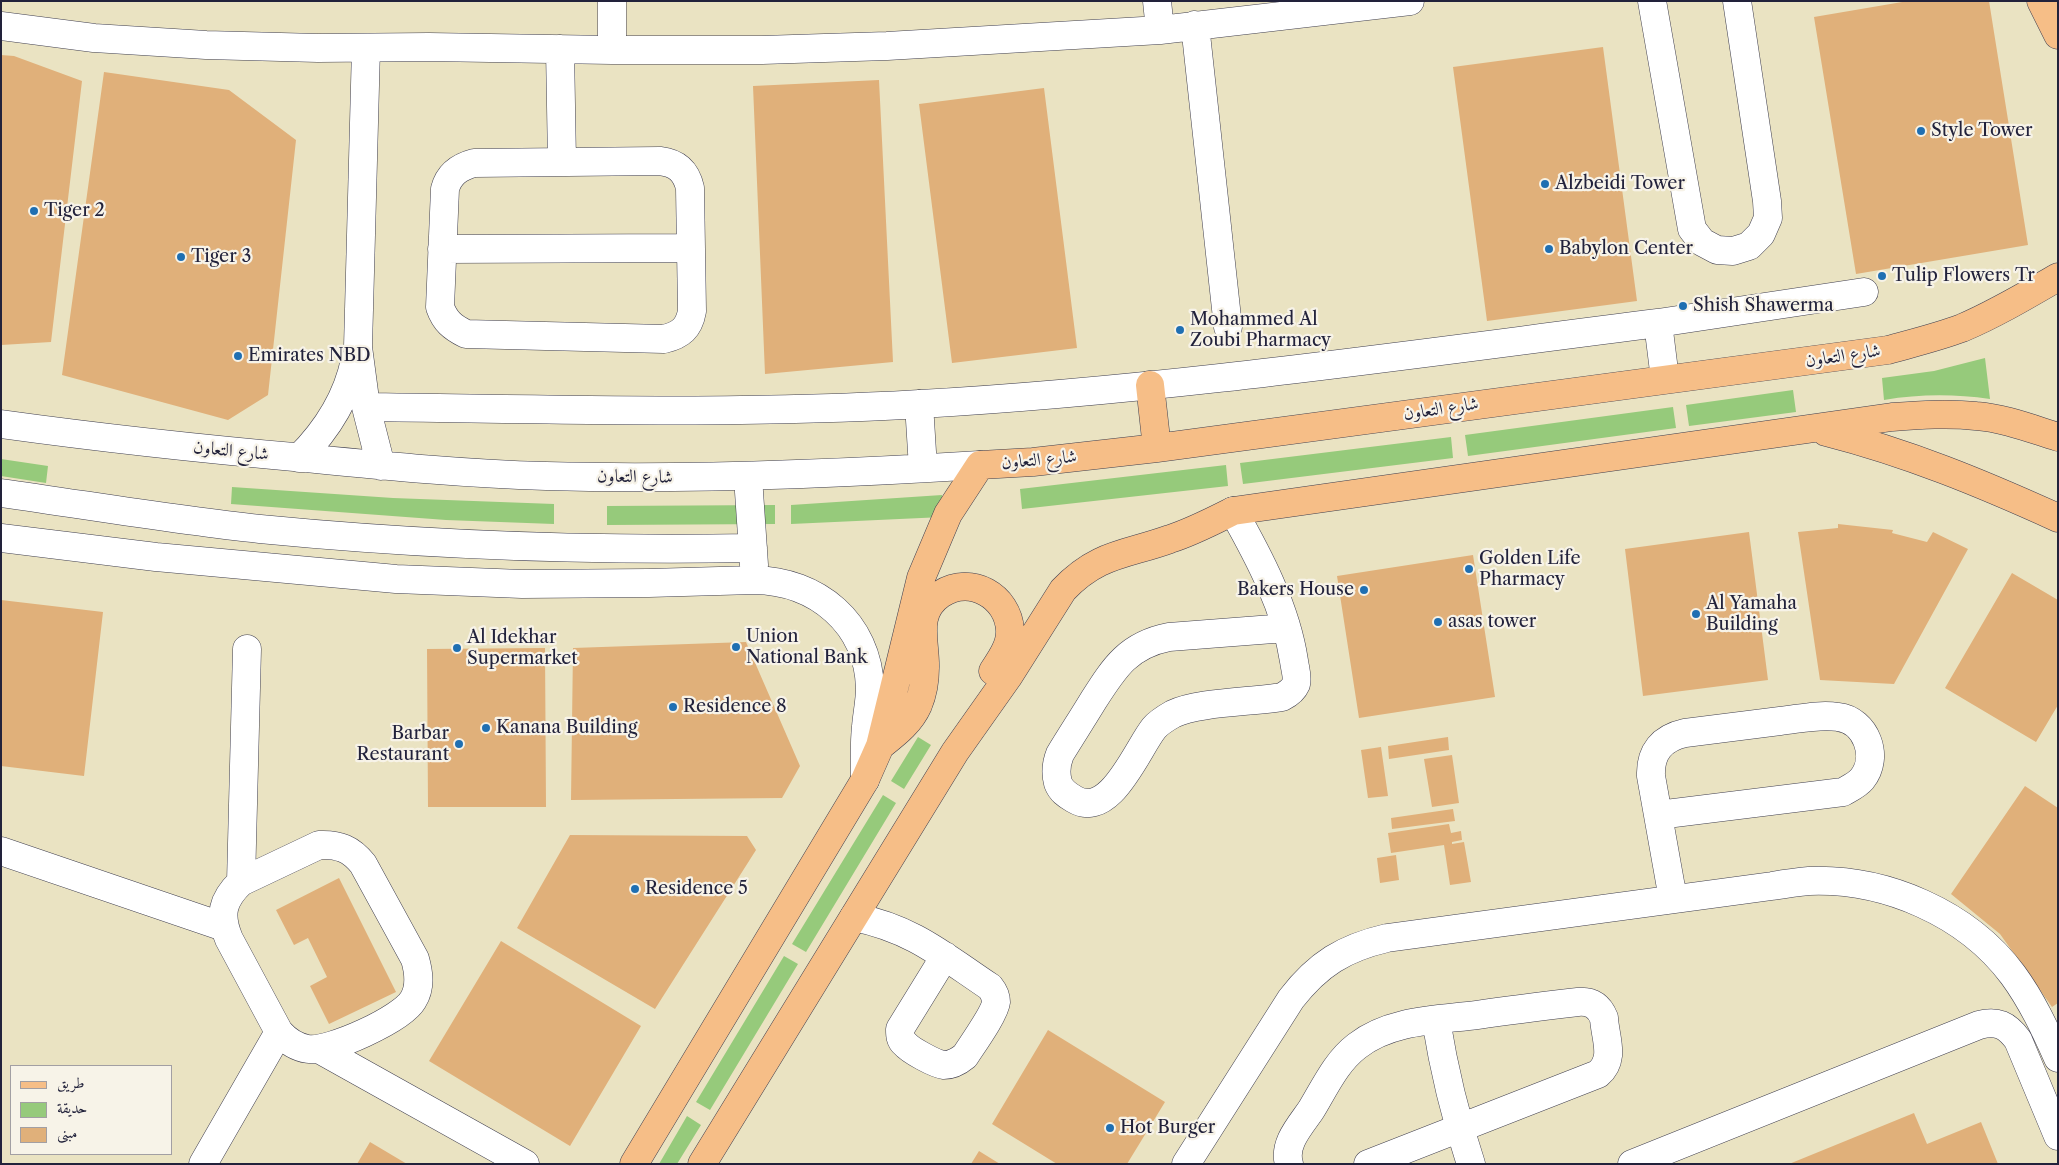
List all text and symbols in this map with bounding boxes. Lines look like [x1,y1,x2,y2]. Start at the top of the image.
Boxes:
place label: Style Tower [1931,120,2033,142]
marker: Style Tower [1915,125,1927,137]
place label: Alzbeidi Tower [1555,173,1685,195]
marker: Alzbeidi Tower [1539,178,1551,190]
place label: Tiger 2 [44,200,105,222]
marker: Tiger 2 [28,205,40,217]
place label: Babylon Center [1559,238,1693,260]
marker: Babylon Center [1543,243,1555,255]
place label: Tiger 3 [191,246,251,268]
marker: Tiger 3 [175,251,187,263]
place label: Tulip Flowers Tr [1892,265,2035,287]
marker: Tulip Flowers Tr [1876,270,1888,282]
place label: Shish Shawerma [1693,295,1834,317]
marker: Shish Shawerma [1677,300,1689,312]
place label: Mohammed Al Zoubi Pharmacy [1190,309,1331,352]
marker: Mohammed Al Zoubi Pharmacy [1174,324,1186,336]
street label: شارع التعاون [1804,340,1882,372]
place label: Emirates NBD [248,345,371,367]
marker: Emirates NBD [232,350,244,362]
street label: شارع التعاون [1402,393,1480,425]
street label: شارع التعاون [192,436,270,466]
street label: شارع التعاون [1000,446,1078,474]
street label: شارع التعاون [597,466,673,488]
place label: Golden Life Pharmacy [1479,548,1581,590]
marker: Golden Life Pharmacy [1463,563,1475,575]
place label: Bakers House [1237,579,1354,601]
marker: Bakers House [1358,584,1370,596]
place label: Al Yamaha Building [1706,593,1797,636]
marker: Al Yamaha Building [1690,608,1702,620]
place label: asas tower [1448,611,1536,633]
marker: asas tower [1432,616,1444,628]
place label: Union National Bank [746,626,867,669]
place label: Al Idekhar Supermarket [467,627,578,670]
marker: Union National Bank [730,641,742,653]
marker: Al Idekhar Supermarket [451,642,463,654]
place label: Residence 8 [683,696,787,718]
marker: Residence 8 [667,701,679,713]
place label: Kanana Building [496,717,638,739]
marker: Kanana Building [480,722,492,734]
place label: Barbar Restaurant [357,723,449,766]
marker: Barbar Restaurant [453,738,465,750]
place label: Residence 5 [645,878,748,900]
marker: Residence 5 [629,883,641,895]
legend [10,1065,172,1155]
text: طريق [57,1073,84,1092]
text: حديقة [57,1098,87,1117]
place label: Hot Burger [1120,1117,1215,1139]
marker: Hot Burger [1104,1122,1116,1134]
text: مبنى [57,1123,77,1142]

